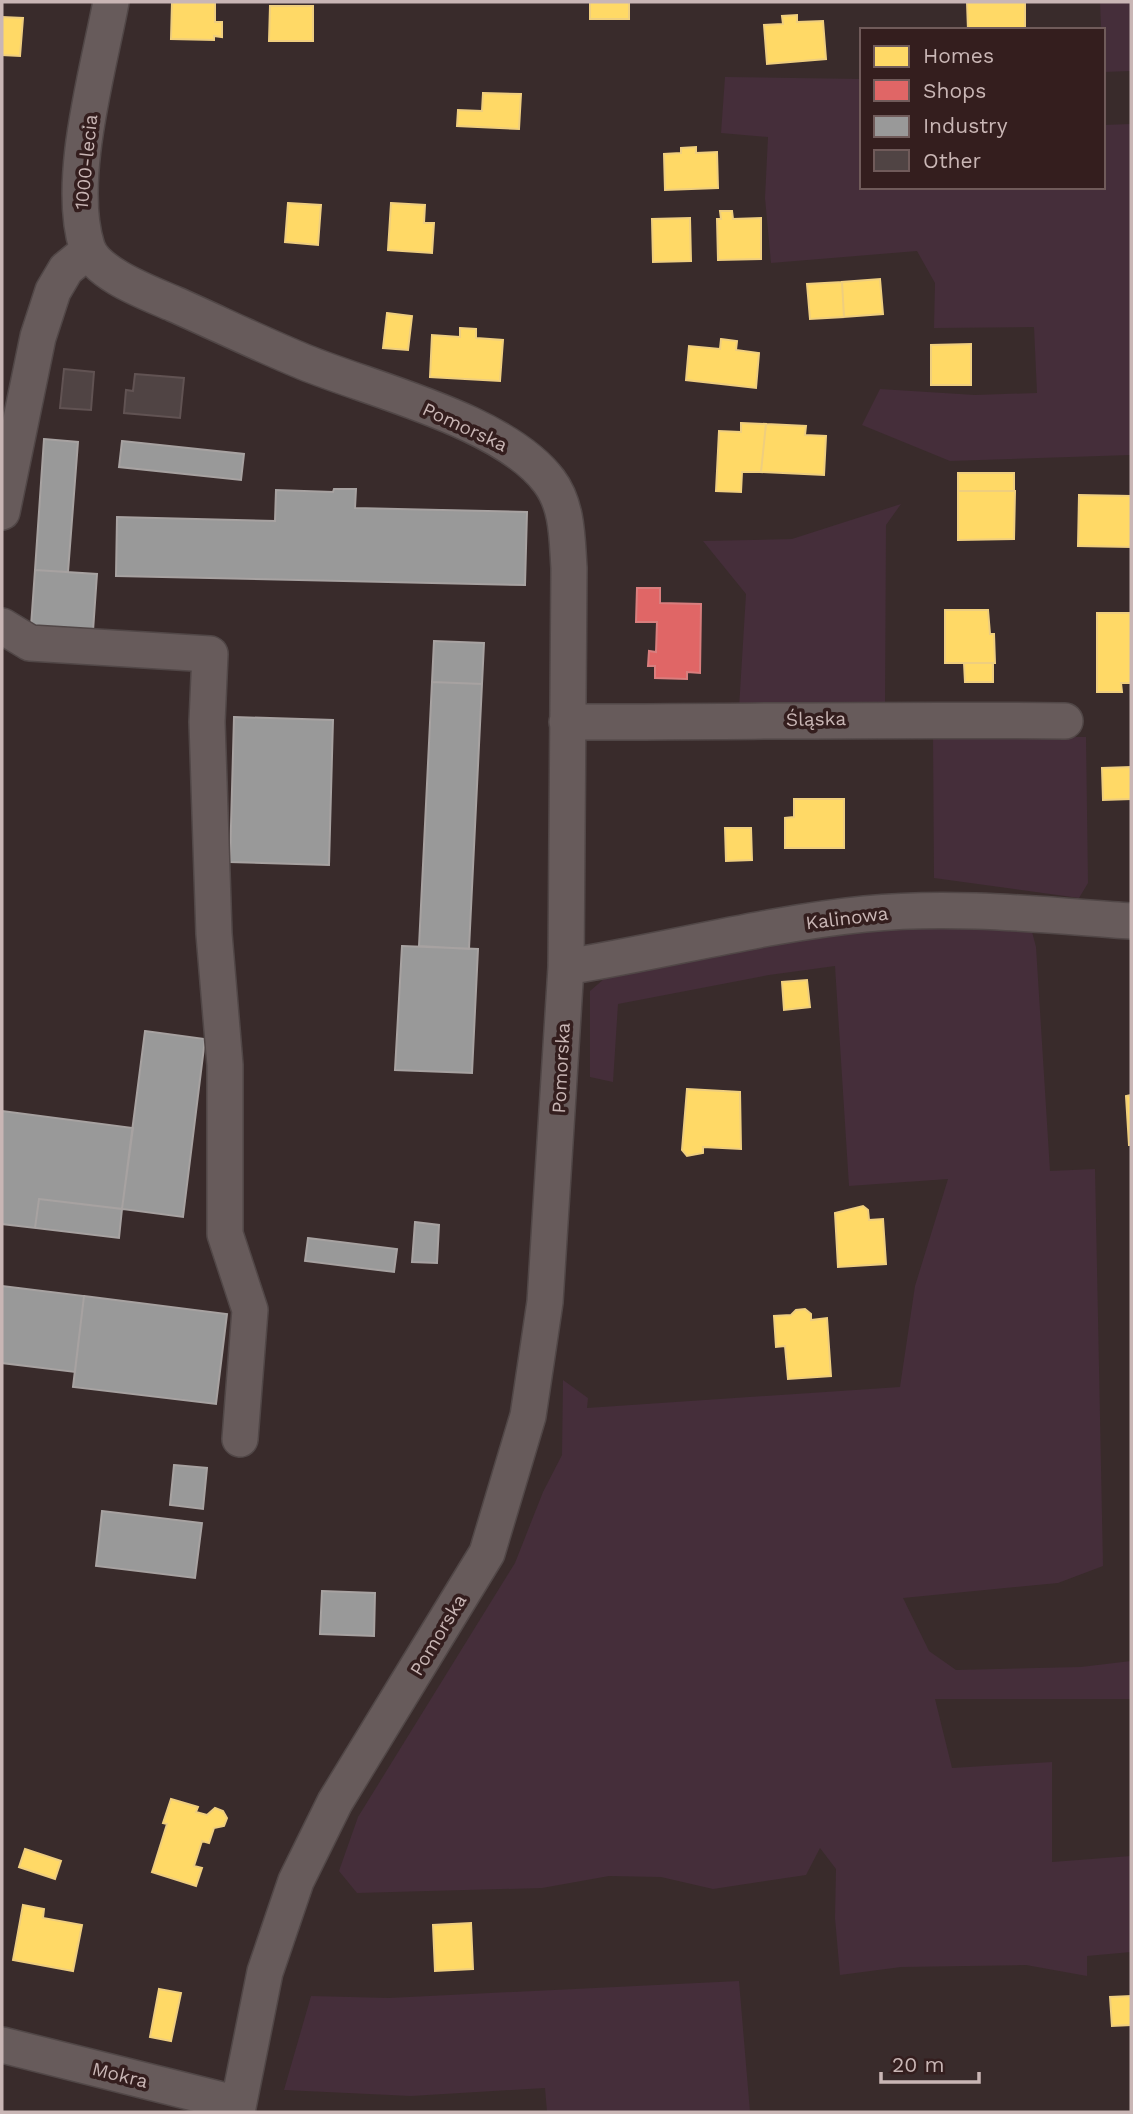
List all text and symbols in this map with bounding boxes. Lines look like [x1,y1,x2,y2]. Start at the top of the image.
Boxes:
legend [860,28,1105,189]
text: Homes [923,43,994,68]
text: Shops [923,78,986,103]
street label: 1000-lecia [70,113,102,211]
text: Industry [923,113,1008,138]
text: Other [923,148,982,173]
street label: Pomorska [419,397,511,457]
street label: Śląska [786,707,846,731]
street label: Kalinowa [804,901,890,934]
street label: Pomorska [547,1022,575,1114]
street label: Pomorska [405,1590,471,1680]
scale bar [881,2040,979,2084]
text: 20 m [892,2052,944,2077]
street label: Mokra [90,2057,150,2093]

